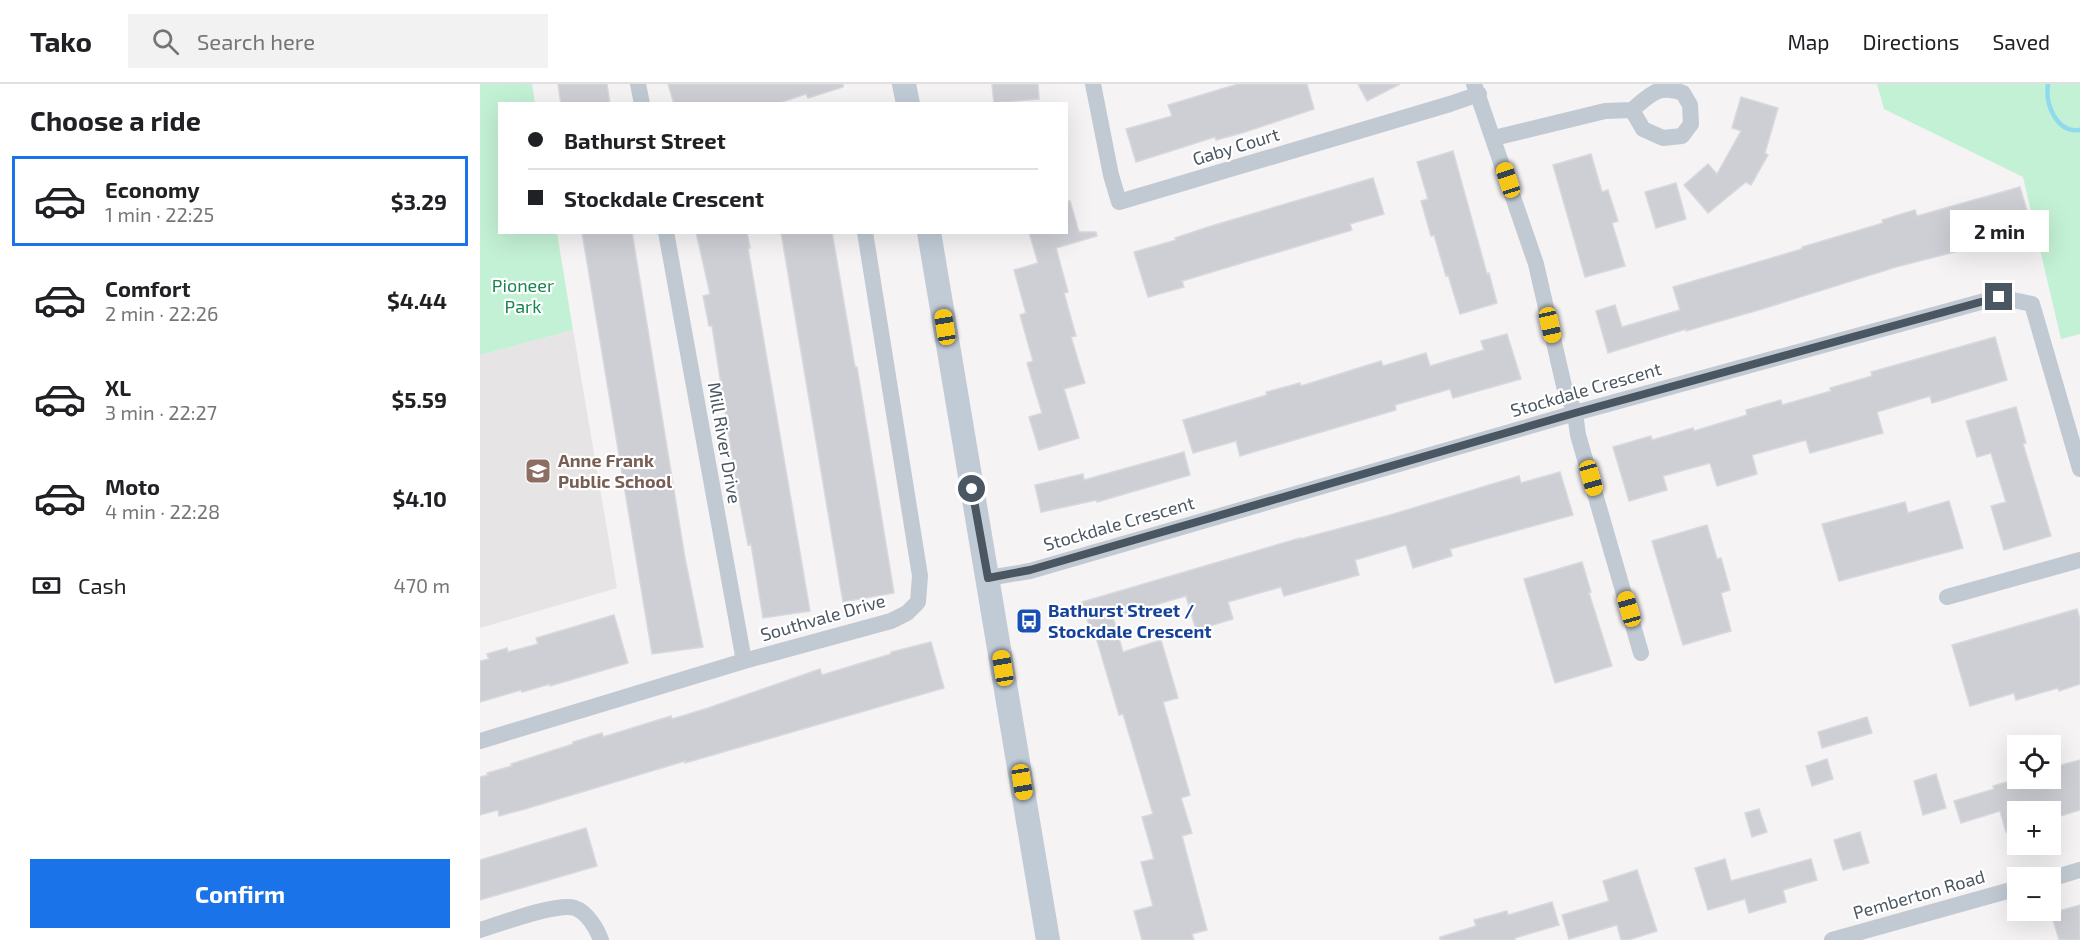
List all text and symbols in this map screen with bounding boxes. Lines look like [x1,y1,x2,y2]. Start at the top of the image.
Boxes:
search box [128,14,548,68]
text: Tako [30,24,92,58]
icon: search [149,25,182,58]
text: Search here [197,28,315,54]
text: Map [1787,29,1830,54]
text: Directions [1863,29,1959,54]
text: Saved [1992,29,2050,54]
text: Choose a ride [30,104,201,136]
street label: Gaby Court [1190,122,1282,170]
text: Bathurst Street [564,127,726,153]
car [1494,160,1522,200]
icon: car [33,174,87,228]
text: Economy [105,176,200,202]
text: Stockdale Crescent [564,185,764,211]
text: $3.29 [391,188,447,214]
text: 1 min · 22:25 [105,202,214,226]
callout: 2 min [1950,210,2048,252]
text: 2 min [1974,219,2025,243]
icon: car [33,273,87,327]
park label: Pioneer Park [492,274,554,317]
text: Comfort [105,275,190,301]
route end [1985,283,2012,310]
text: $4.44 [387,287,447,313]
text: 2 min · 22:26 [105,301,218,325]
car [1537,305,1563,345]
car [933,308,957,346]
street label: Stockdale Crescent [1508,357,1664,421]
icon: car [33,372,87,426]
text: XL [105,374,131,400]
street label: Mill River Drive [703,380,746,505]
text: $5.59 [392,386,447,412]
text: 3 min · 22:27 [105,400,217,424]
place label: Anne Frank Public School [558,449,672,492]
school or university icon: Anne Frank Public School [523,456,553,486]
car [1577,458,1605,498]
icon: car [33,471,87,525]
text: Moto [105,473,160,499]
route start [958,475,985,502]
text: $4.10 [392,485,447,511]
street label: Stockdale Crescent [1041,491,1197,555]
text: 4 min · 22:28 [105,499,220,523]
icon: cash [30,569,63,602]
text: Cash [78,572,127,598]
text: 470 m [393,573,450,597]
street label: Southvale Drive [758,589,888,645]
car [1615,589,1643,629]
place label: Bathurst Street / Stockdale Crescent [1048,599,1212,642]
bus stop icon: Bathurst Street / Stockdale Crescent [1014,606,1044,636]
car [991,649,1015,687]
map controls [2007,735,2061,921]
button: locate [2007,735,2061,789]
car [1010,763,1034,801]
button: + [2007,801,2061,855]
button: Confirm [30,859,450,928]
street label: Pemberton Road [1850,865,1987,923]
button: − [2007,867,2061,921]

